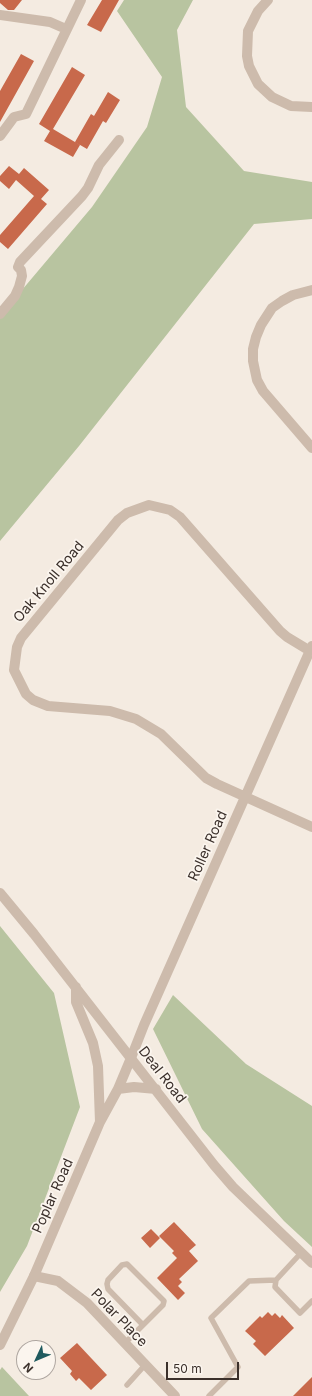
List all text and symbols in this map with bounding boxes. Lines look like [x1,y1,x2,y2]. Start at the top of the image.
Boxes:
street label: Oak Knoll Road [10,538,88,626]
street label: Roller Road [185,808,231,884]
street label: Deal Road [135,1043,189,1107]
street label: Poplar Road [29,1156,77,1236]
street label: Polar Place [87,1286,151,1350]
north arrow [16,1340,56,1380]
scale bar [168,1354,241,1380]
text: N [20,1360,36,1376]
text: 50 m [173,1361,202,1376]

